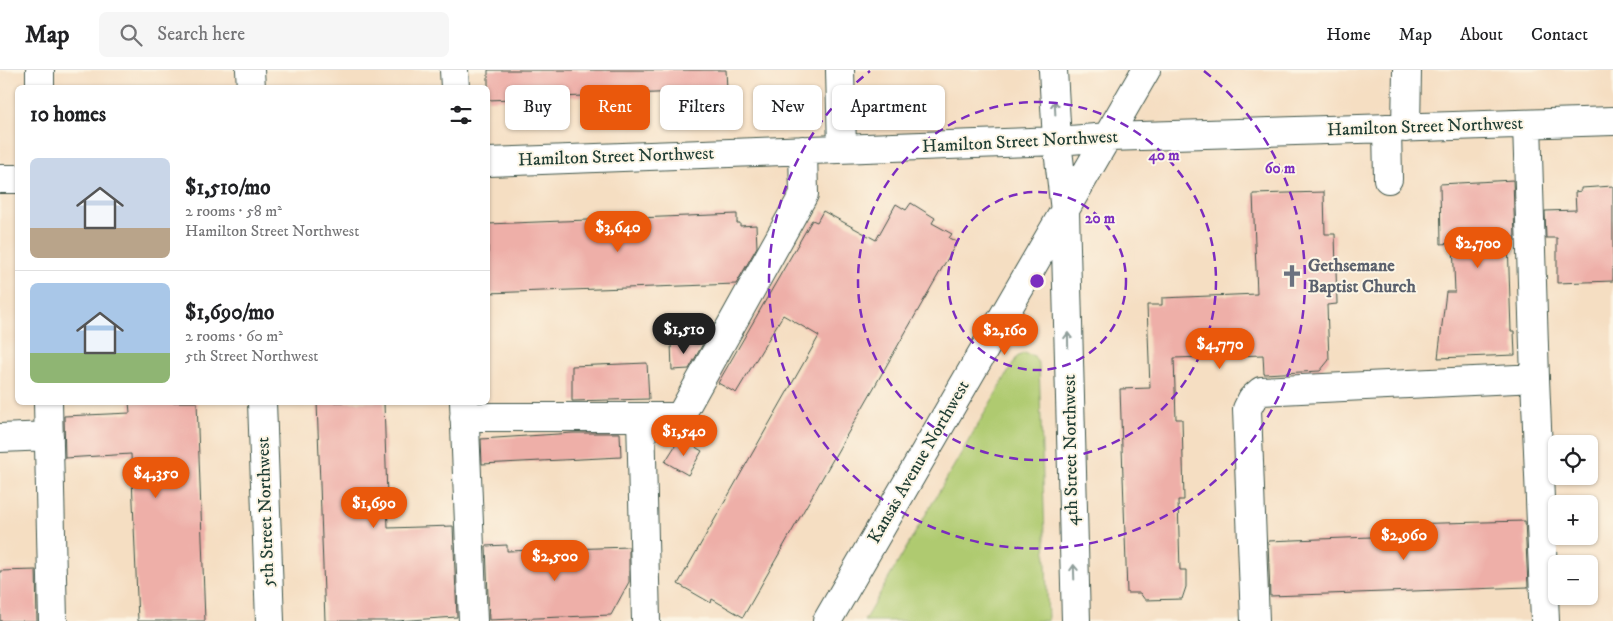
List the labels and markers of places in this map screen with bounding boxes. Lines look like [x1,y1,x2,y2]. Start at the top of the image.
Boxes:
pin: $3,640 [577,210,659,253]
pin: $2,700 [1437,226,1519,269]
place label: Gethsemane Baptist Church [1308,255,1416,298]
church icon: Gethsemane Baptist Church [1279,263,1305,289]
centre of rings [1028,272,1046,290]
pin: $1,510 [643,312,725,355]
pin: $2,160 [964,314,1046,356]
pin: $4,770 [1179,328,1261,370]
pin: $1,540 [643,414,725,457]
pin: $4,350 [115,456,197,499]
pin: $1,690 [333,486,415,529]
pin: $2,960 [1363,518,1445,561]
pin: $2,500 [514,540,596,582]

